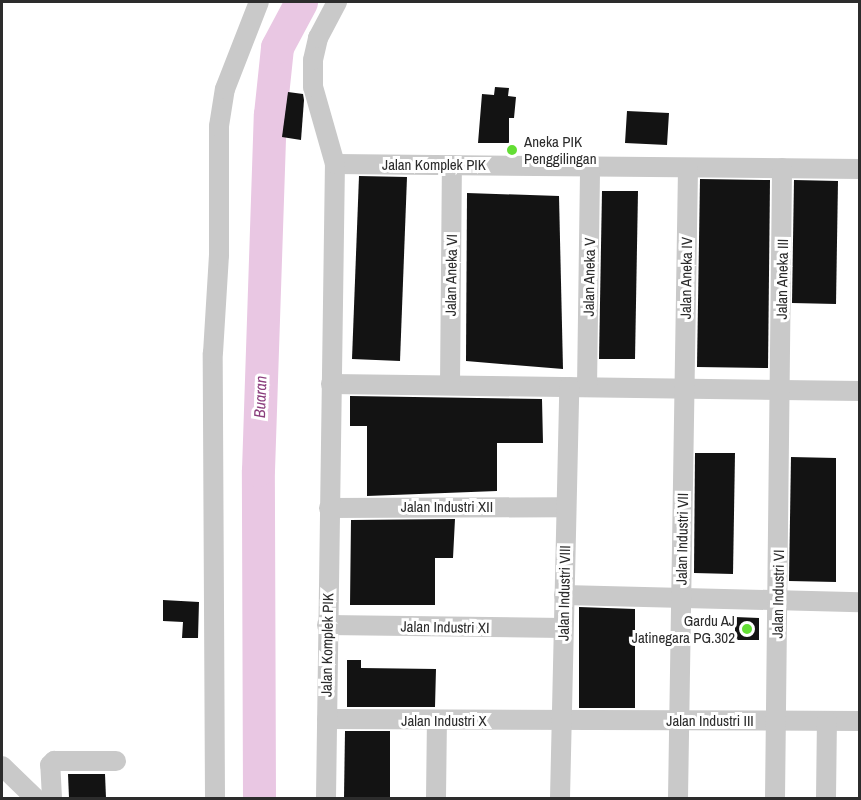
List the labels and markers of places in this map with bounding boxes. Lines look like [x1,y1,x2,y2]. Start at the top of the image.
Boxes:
place label: Aneka PIK Penggilingan [524,132,596,167]
marker: Aneka PIK Penggilingan [505,143,519,157]
place label: Gardu AJ Jatinegara PG.302 [632,611,735,646]
marker: Gardu AJ Jatinegara PG.302 [740,622,754,636]

